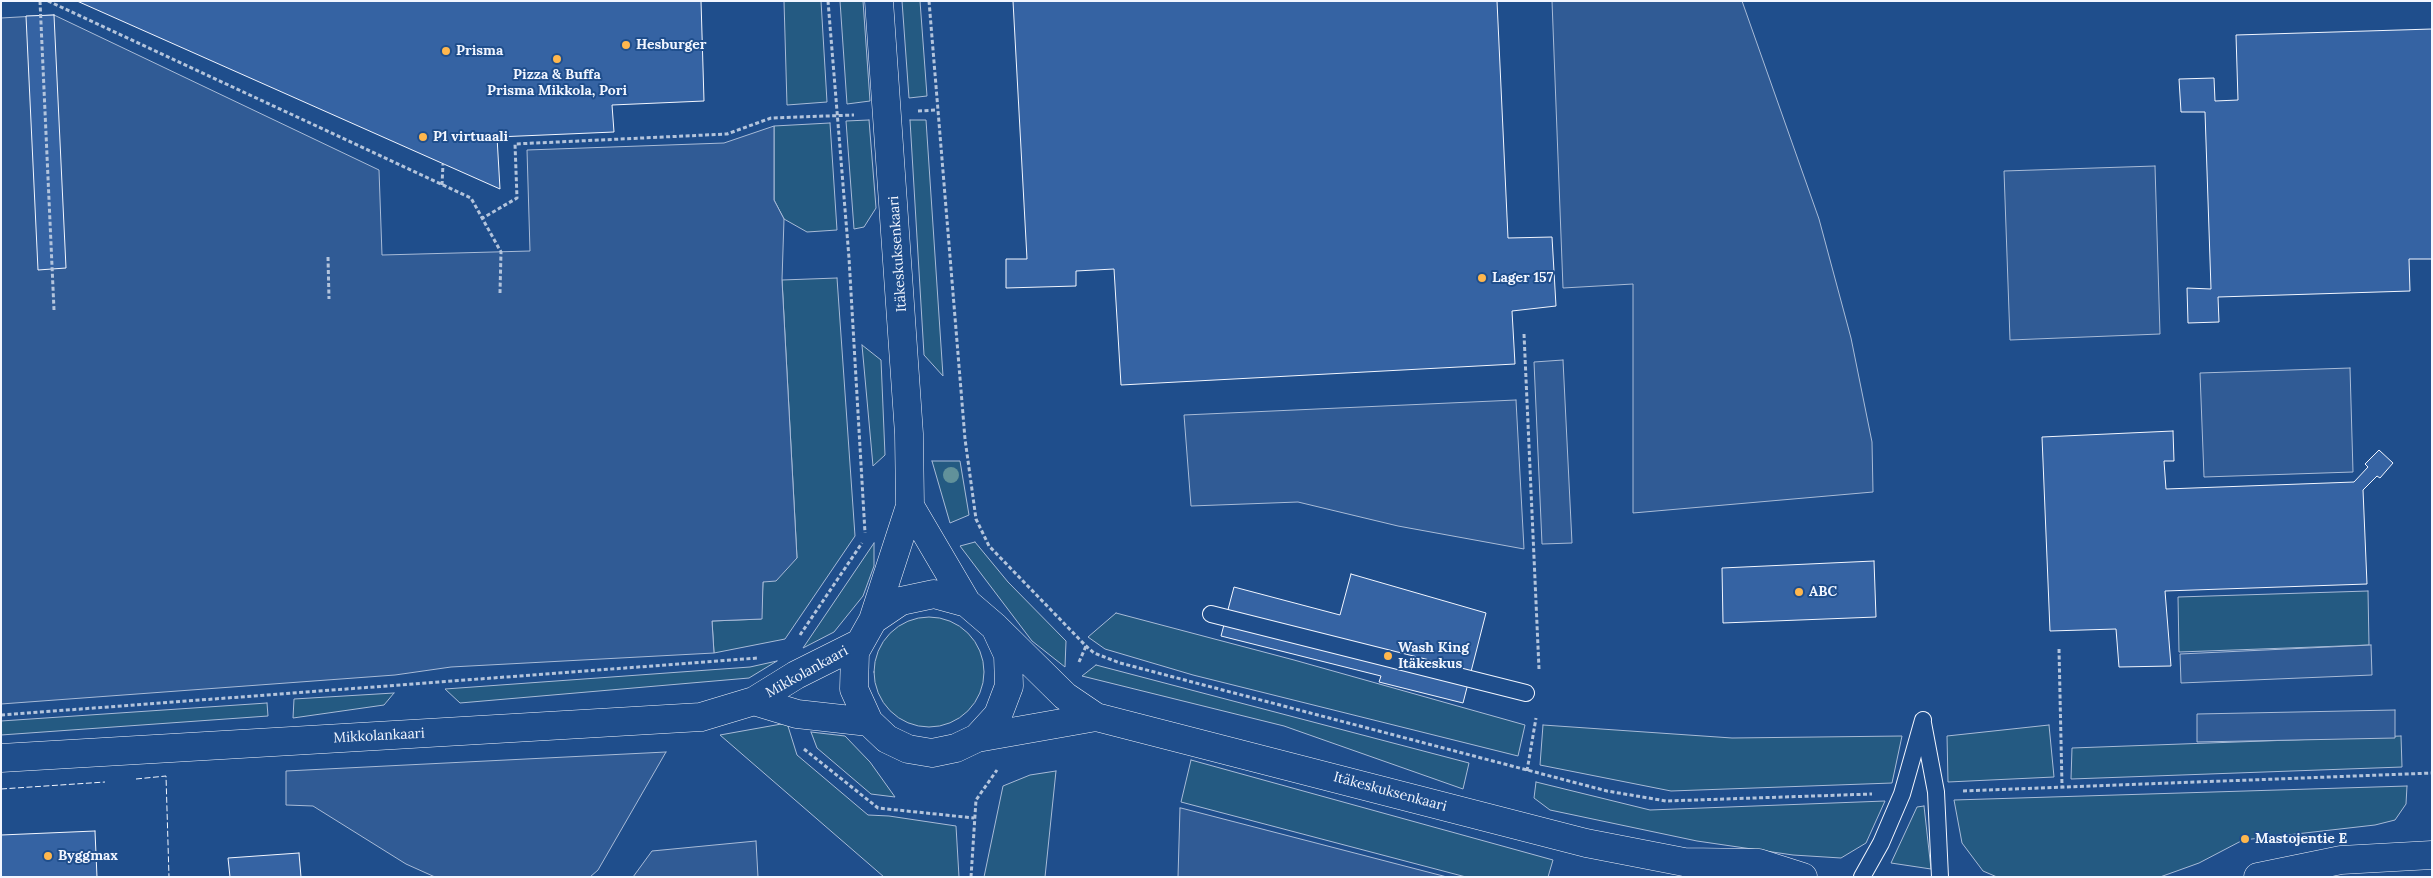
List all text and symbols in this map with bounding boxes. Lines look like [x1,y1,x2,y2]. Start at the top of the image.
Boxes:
place label: Hesburger [636,37,707,53]
marker: Hesburger [620,39,632,51]
place label: Prisma [456,43,503,59]
marker: Prisma [440,45,452,57]
marker: Pizza & Buffa Prisma Mikkola, Pori [551,53,563,65]
place label: Pizza & Buffa Prisma Mikkola, Pori [487,67,627,100]
place label: P1 virtuaali [433,129,508,145]
marker: P1 virtuaali [417,131,429,143]
street label: Itäkeskuksenkaari [886,195,910,313]
place label: Lager 157 [1492,270,1553,286]
marker: Lager 157 [1476,272,1488,284]
place label: ABC [1809,584,1837,600]
marker: ABC [1793,586,1805,598]
place label: Wash King Itäkeskus [1398,640,1469,672]
street label: Mikkolankaari [763,642,851,702]
marker: Wash King Itäkeskus [1382,650,1394,662]
street label: Mikkolankaari [333,725,425,747]
street label: Itäkeskuksenkaari [1332,769,1448,815]
place label: Mastojentie E [2255,831,2347,847]
marker: Mastojentie E [2239,833,2251,845]
place label: Byggmax [58,848,118,864]
marker: Byggmax [42,850,54,862]

